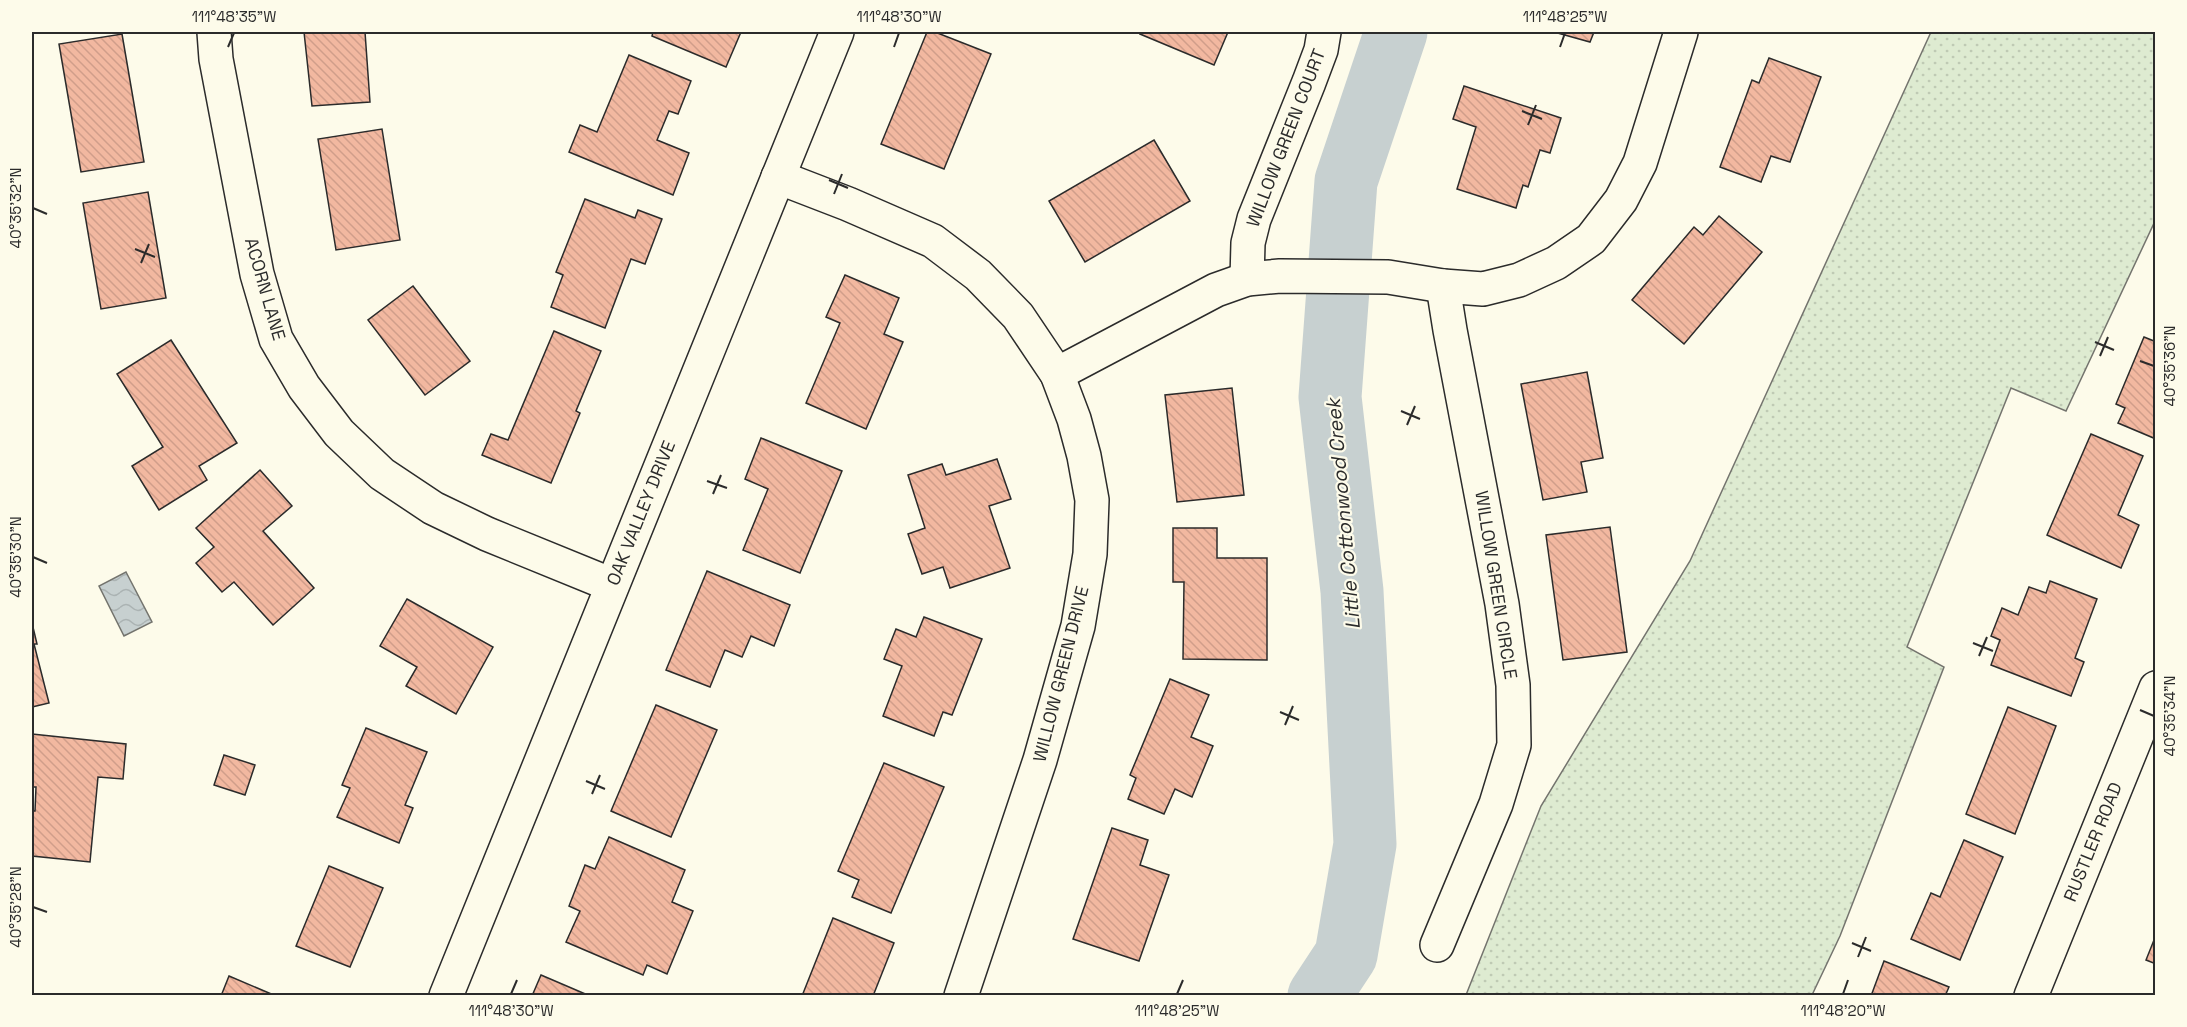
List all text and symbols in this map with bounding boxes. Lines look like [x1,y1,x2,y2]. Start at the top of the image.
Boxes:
text: 111°48'35"W [192,7,276,26]
text: 111°48'30"W [856,7,942,26]
text: 111°48'25"W [1523,7,1607,26]
street label: WILLOW GREEN COURT [1241,45,1330,230]
text: 40°35'32"N [6,168,25,248]
street label: ACORN LANE [240,235,291,343]
text: 40°35'36"N [2160,325,2179,407]
water label: Little Cottonwood Creek [1320,395,1366,631]
street label: OAK VALLEY DRIVE [601,437,680,589]
street label: WILLOW GREEN CIRCLE [1470,489,1523,681]
text: 40°35'30"N [6,516,25,598]
street label: WILLOW GREEN DRIVE [1028,583,1094,764]
text: 40°35'34"N [2160,676,2179,756]
street label: RUSTLER ROAD [2058,779,2127,905]
text: 40°35'28"N [6,866,25,948]
text: 111°48'30"W [468,1001,554,1020]
text: 111°48'25"W [1135,1001,1219,1020]
text: 111°48'20"W [1800,1001,1886,1020]

